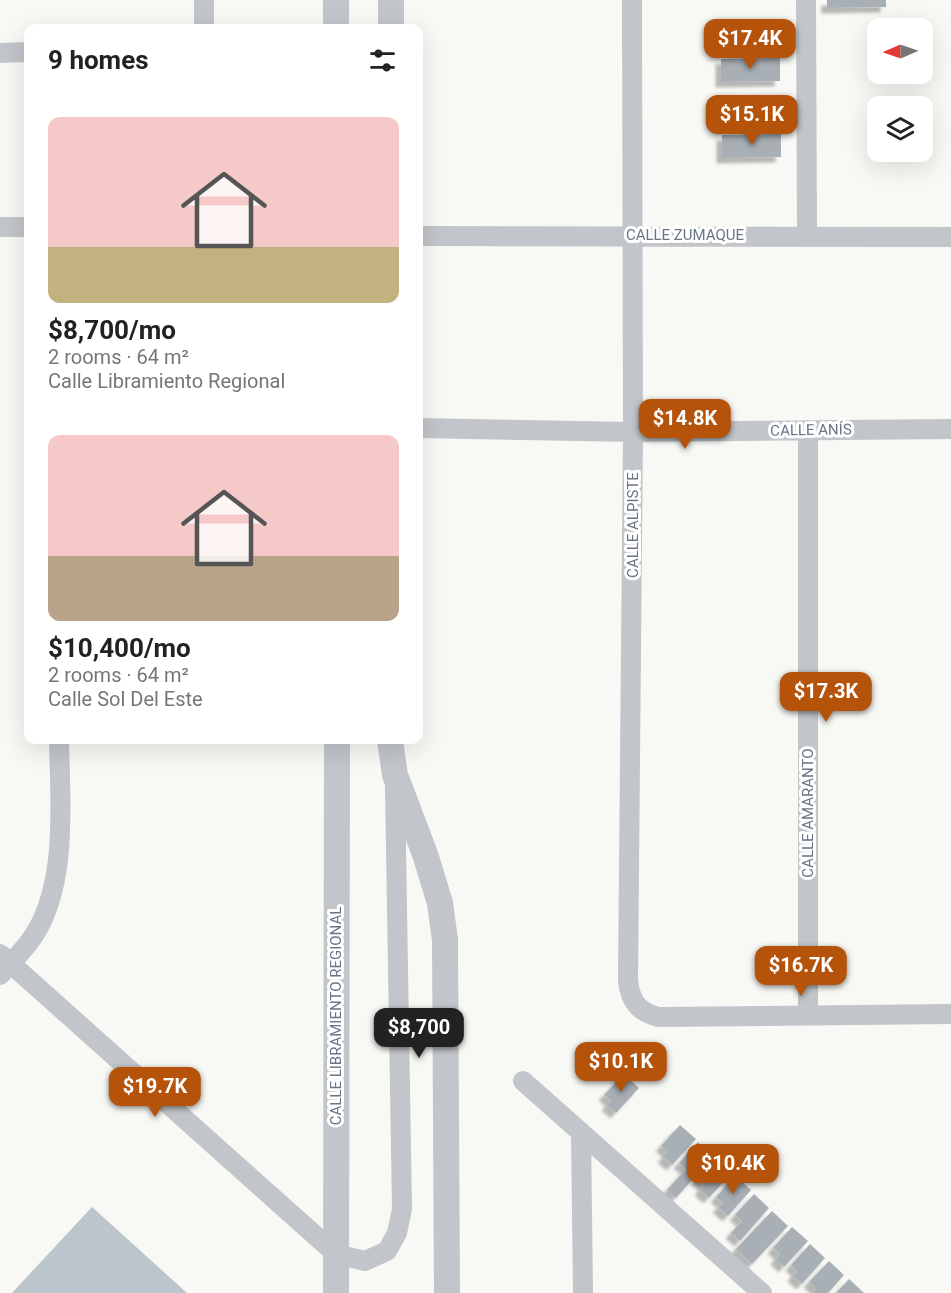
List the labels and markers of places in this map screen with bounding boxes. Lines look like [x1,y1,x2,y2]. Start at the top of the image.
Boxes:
pin: $17.4K [701,19,799,70]
pin: $15.1K [703,95,801,146]
pin: $14.8K [636,399,734,450]
pin: $17.3K [777,672,875,723]
pin: $16.7K [752,946,850,997]
pin: $8,700 [370,1008,468,1059]
pin: $10.1K [572,1042,670,1093]
pin: $19.7K [106,1067,204,1118]
pin: $10.4K [684,1144,782,1195]

